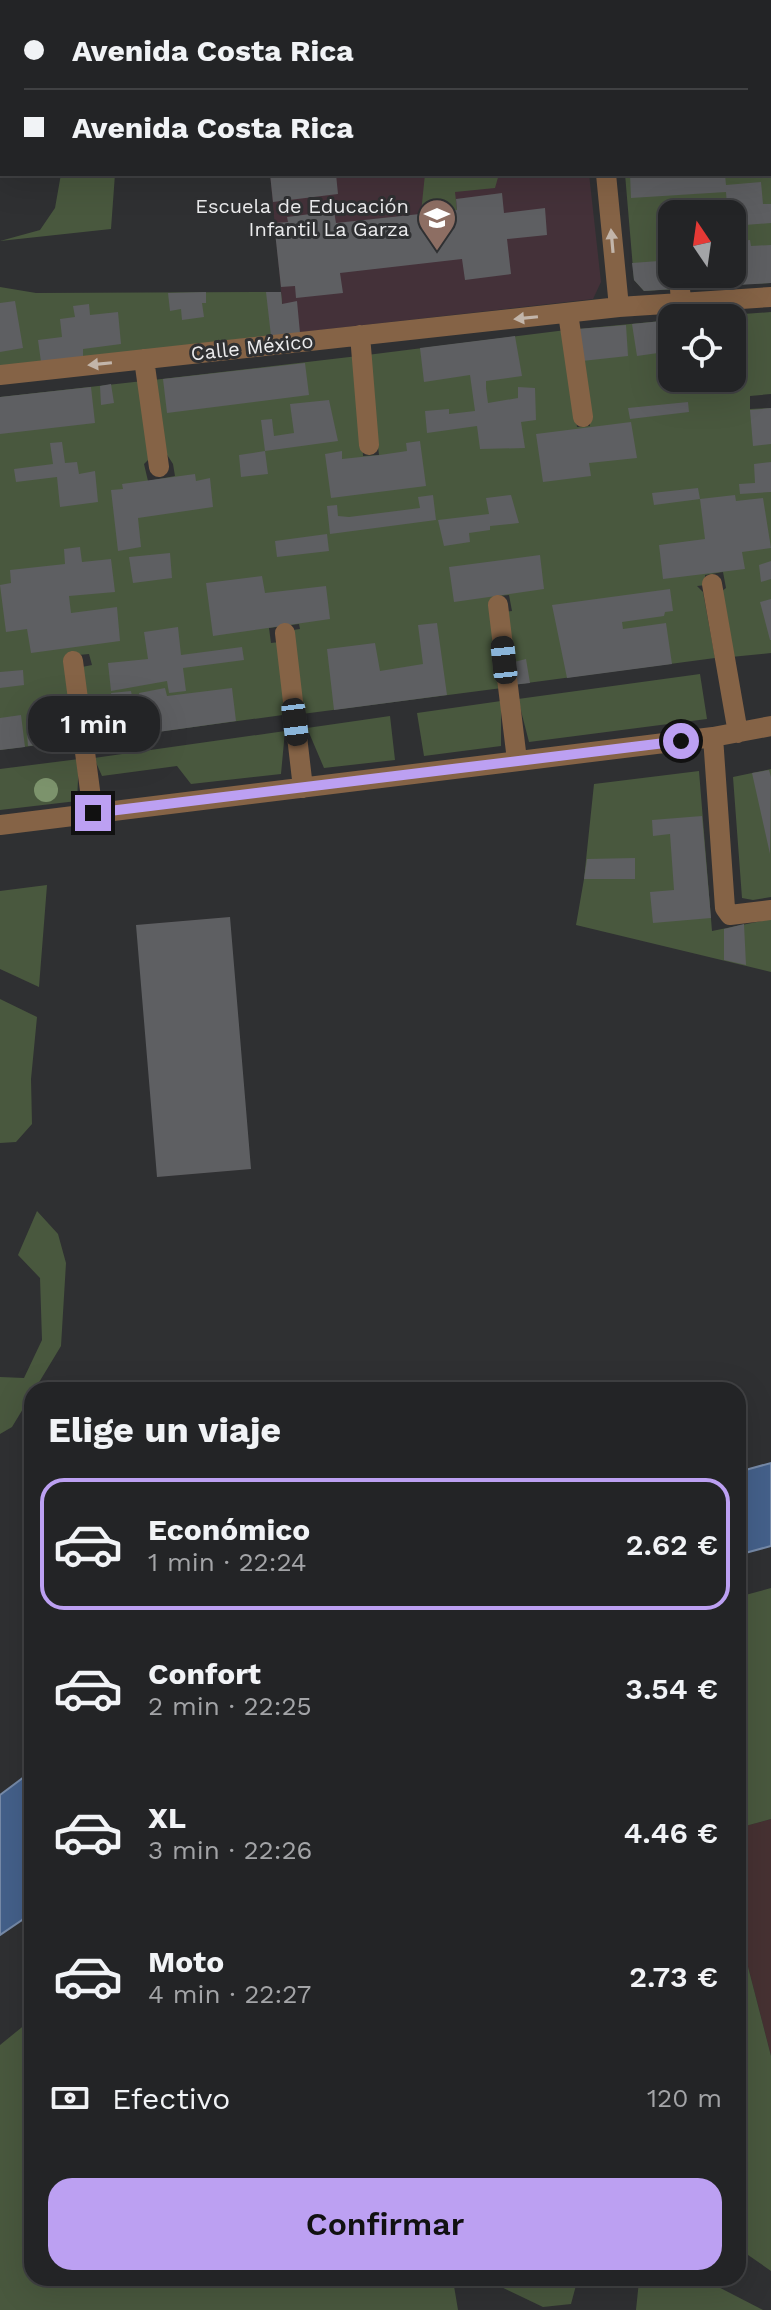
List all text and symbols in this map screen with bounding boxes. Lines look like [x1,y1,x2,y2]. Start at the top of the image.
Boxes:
text: Avenida Costa Rica [72,33,354,68]
text: Avenida Costa Rica [72,110,354,145]
place label: Escuela de Educación Infantil La Garza [195,194,409,241]
school or university icon: Escuela de Educación Infantil La Garza [416,197,458,252]
north arrow [658,200,746,288]
map controls [658,200,746,392]
one-way arrow [606,228,619,253]
button: locate [658,304,746,392]
one-way arrow [513,311,538,324]
street label: Calle México [190,329,314,365]
one-way arrow [88,358,113,371]
car [490,635,518,685]
callout: 1 min [27,697,159,753]
car [280,697,310,747]
text: 1 min [61,709,127,739]
route start [663,723,699,759]
route end [75,795,111,831]
text: Elige un viaje [48,1409,281,1451]
icon: car [52,1508,124,1580]
text: Económico [148,1512,310,1547]
text: 2.62 € [626,1527,718,1562]
text: 1 min · 22:24 [148,1547,307,1577]
icon: car [52,1652,124,1724]
text: Confort [148,1656,261,1691]
text: 3.54 € [625,1671,718,1706]
text: 2 min · 22:25 [148,1691,312,1721]
icon: car [52,1796,124,1868]
text: XL [148,1800,186,1835]
text: 4.46 € [623,1815,718,1850]
text: 3 min · 22:26 [148,1835,312,1865]
icon: car [52,1940,124,2012]
text: Moto [148,1944,224,1979]
text: 2.73 € [629,1959,718,1994]
text: 4 min · 22:27 [148,1979,311,2009]
icon: cash [48,2076,92,2120]
text: Efectivo [112,2081,230,2116]
text: 120 m [647,2083,722,2113]
button: Confirmar [48,2178,722,2270]

